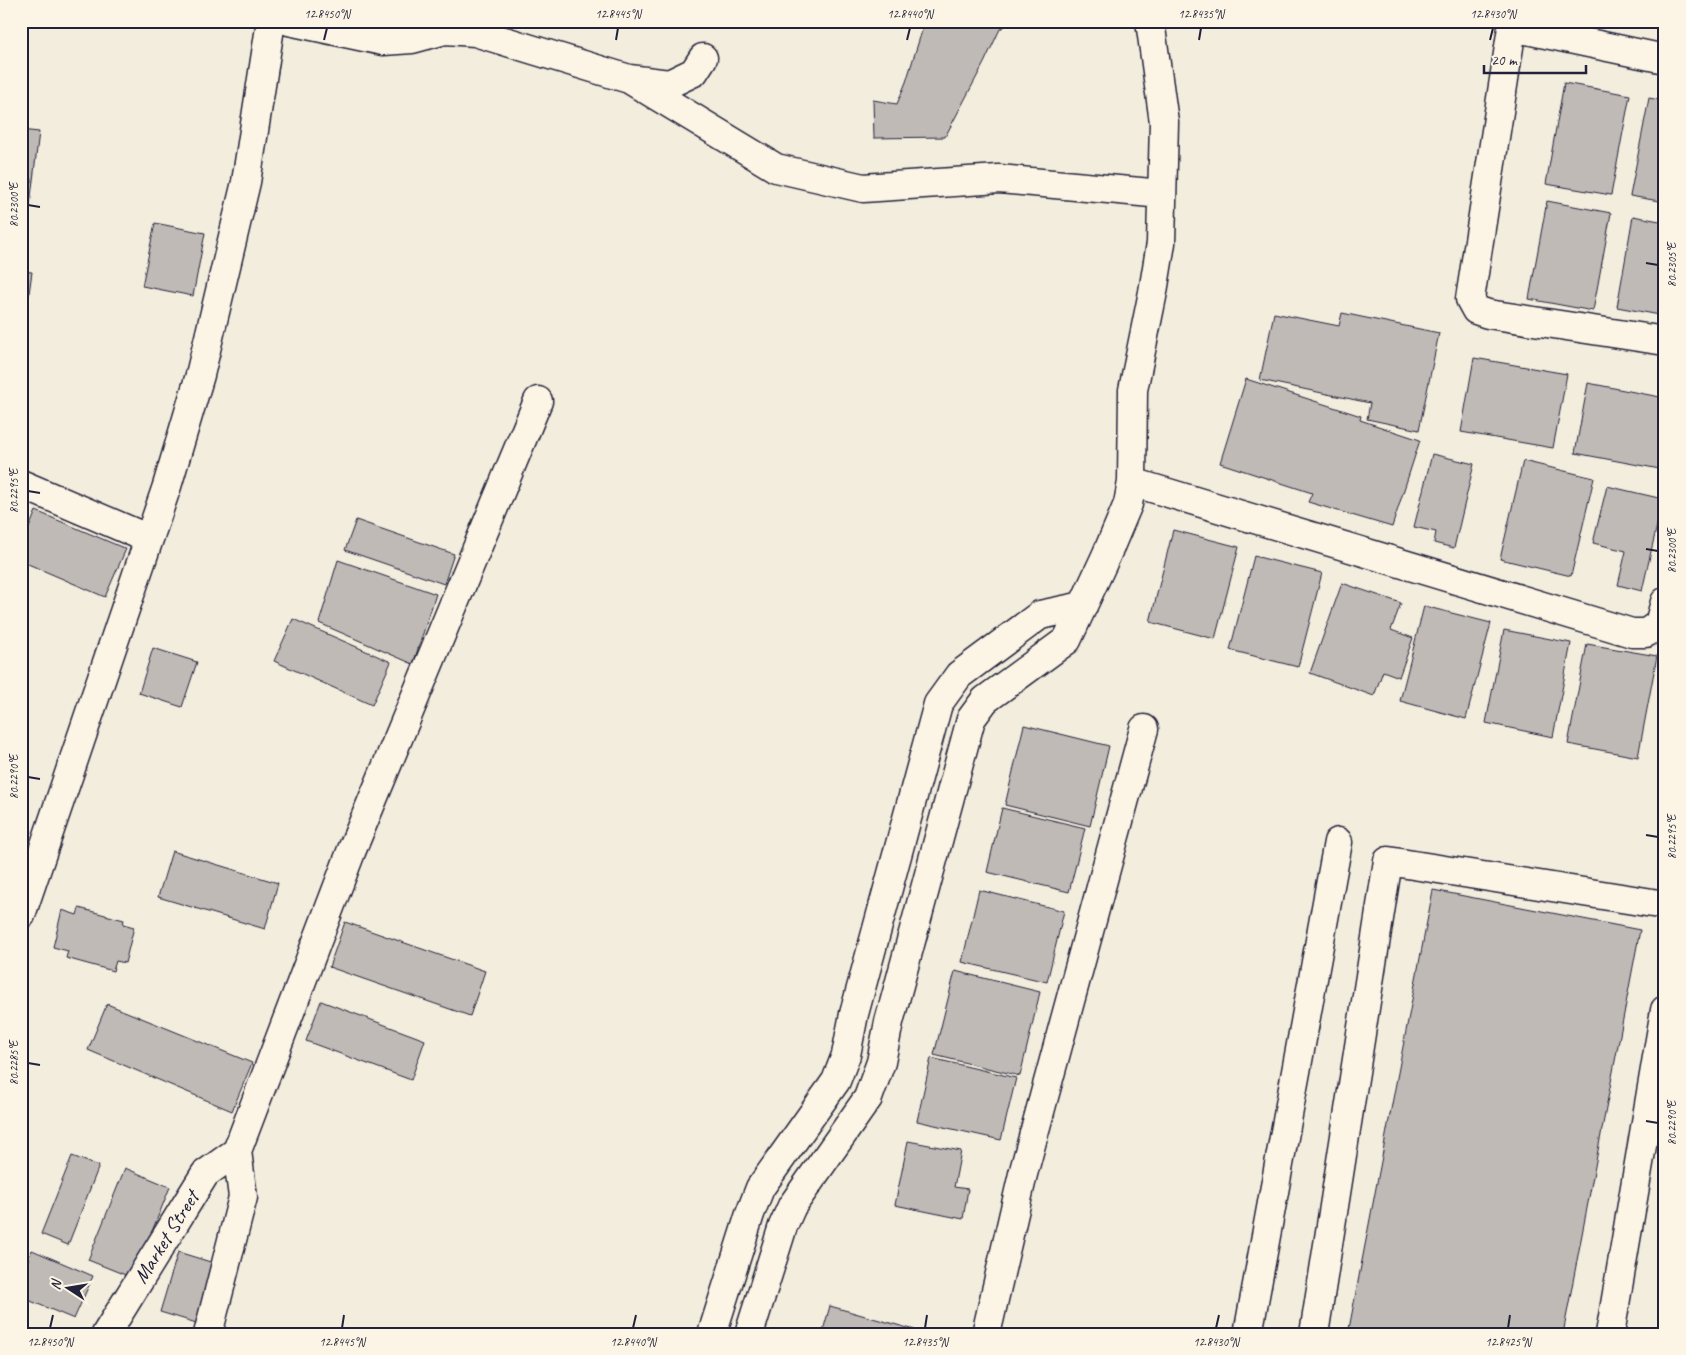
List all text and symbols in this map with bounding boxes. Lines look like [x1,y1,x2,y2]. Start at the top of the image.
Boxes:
text: 12.8450°N [304,6,351,22]
text: 12.8445°N [595,6,642,22]
text: 12.8440°N [887,6,934,22]
text: 12.8435°N [1178,6,1225,22]
text: 12.8430°N [1470,6,1517,22]
scale bar [1484,42,1586,74]
text: 20 m [1491,51,1518,70]
text: 80.2300°E [6,181,22,227]
text: 80.2305°E [1664,241,1680,287]
text: 80.2295°E [6,467,22,513]
text: 80.2300°E [1664,527,1680,573]
text: 80.2290°E [6,753,22,799]
text: 80.2295°E [1664,813,1680,859]
text: 80.2285°E [6,1039,22,1085]
text: 80.2290°E [1664,1099,1680,1145]
street label: Market Street [127,1183,206,1288]
north arrow [42,1262,92,1312]
text: N [47,1277,65,1291]
text: 12.8450°N [27,1334,74,1350]
text: 12.8445°N [319,1334,366,1350]
text: 12.8440°N [610,1334,657,1350]
text: 12.8435°N [902,1334,949,1350]
text: 12.8430°N [1193,1334,1240,1350]
text: 12.8425°N [1485,1334,1532,1350]

